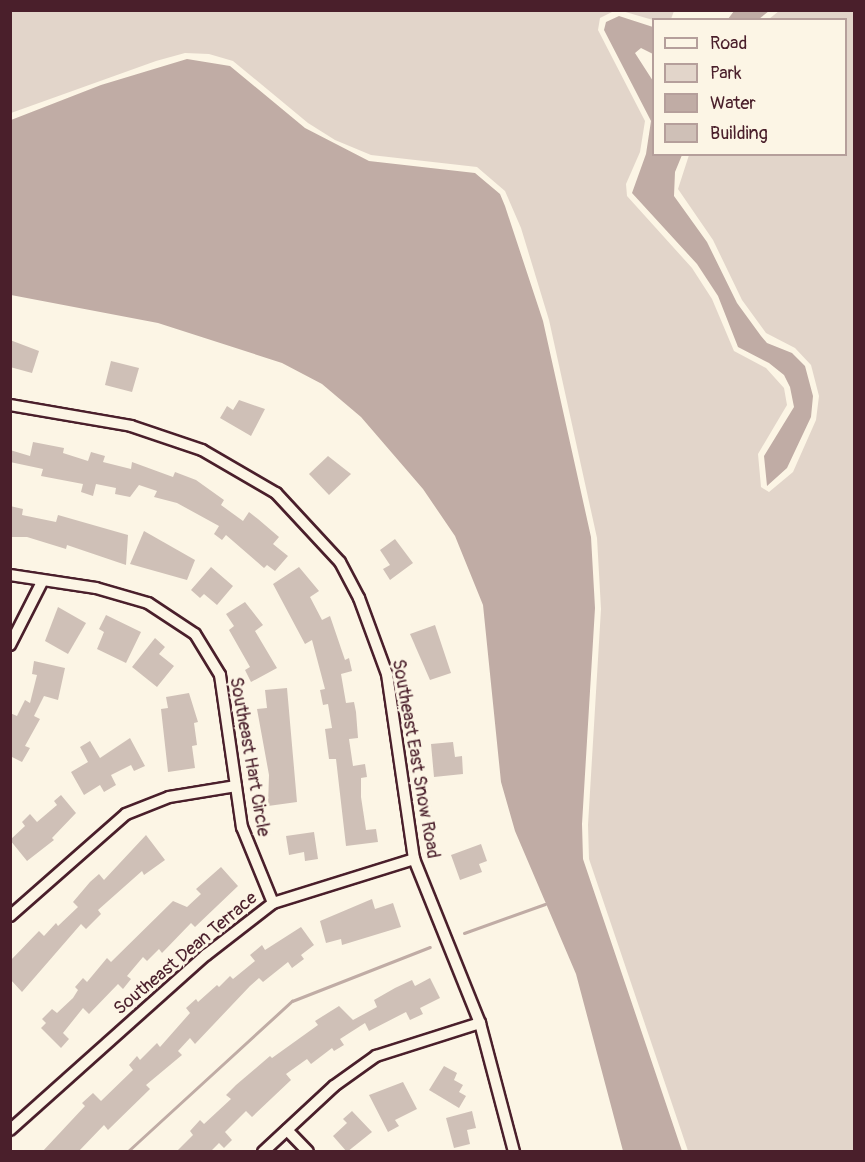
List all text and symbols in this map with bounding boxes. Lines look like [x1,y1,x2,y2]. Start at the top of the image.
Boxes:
legend [652,18,847,156]
text: Road [710,32,747,55]
text: Park [710,62,742,85]
text: Water [710,92,756,115]
text: Building [710,122,768,145]
street label: Southeast East Snow Road [387,658,443,860]
street label: Southeast Hart Circle [224,675,274,839]
street label: Southeast Dean Terrace [110,888,262,1020]

